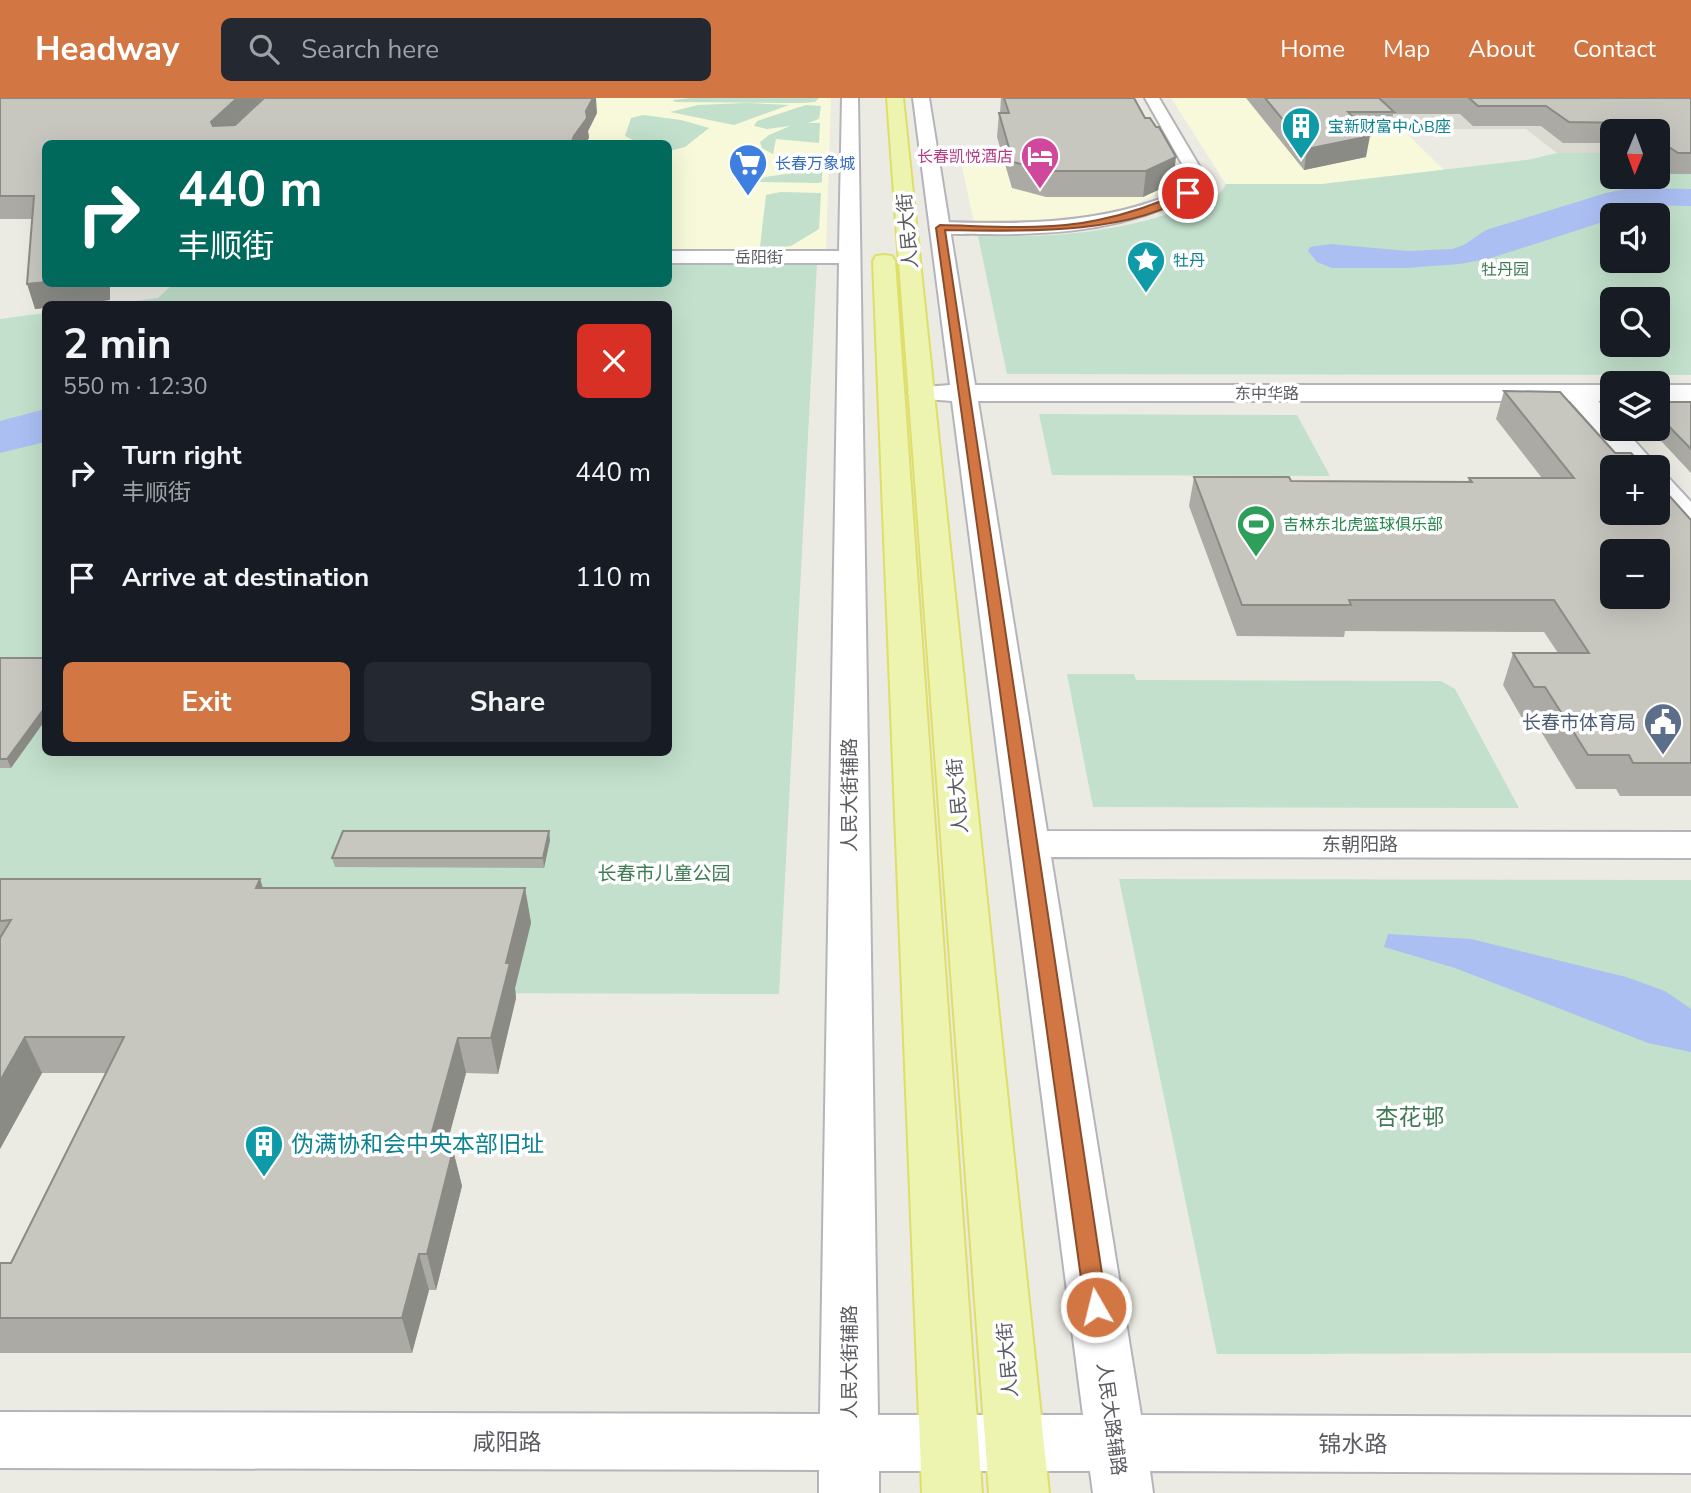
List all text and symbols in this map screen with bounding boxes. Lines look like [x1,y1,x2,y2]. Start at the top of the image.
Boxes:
search box [221,18,711,81]
text: Headway [35,27,179,72]
icon: search [245,30,283,68]
text: Search here [301,32,439,67]
text: Home [1280,33,1345,65]
text: Map [1383,33,1430,65]
text: About [1468,33,1535,65]
text: Contact [1573,33,1656,65]
building icon: 宝新财富中心B座 [1280,105,1322,160]
place label: 宝新财富中心B座 [1328,116,1451,138]
north arrow [1600,119,1670,189]
map controls [1600,119,1670,609]
hotel icon: 长春凯悦酒店 [1019,135,1061,190]
supermarket icon: 长春万象城 [727,142,769,197]
place label: 长春凯悦酒店 [917,146,1013,168]
place label: 长春万象城 [775,153,855,175]
text: 440 m [178,156,322,223]
pin [1158,163,1218,223]
icon: right [63,168,154,259]
icon: arrive [1169,174,1207,212]
street label: 人民大街 [892,192,924,270]
button: sound [1600,203,1670,273]
text: 丰顺街 [178,225,274,268]
place icon: 牡丹 [1125,239,1167,294]
street label: 岳阳街 [735,247,783,269]
place label: 牡丹 [1173,250,1205,272]
park label: 牡丹园 [1481,259,1529,281]
button: search [1600,287,1670,357]
text: 2 min [63,316,172,373]
button: close [577,324,651,398]
text: 550 m · 12:30 [63,371,208,402]
button: layers [1600,371,1670,441]
street label: 东中华路 [1235,383,1299,405]
text: Turn right [122,438,241,473]
icon: right [63,454,101,492]
text: 440 m [575,455,651,490]
button: + [1600,455,1670,525]
text: 丰顺街 [122,477,191,508]
sports icon: 吉林东北虎篮球俱乐部 [1235,503,1277,558]
place label: 吉林东北虎篮球俱乐部 [1283,514,1443,536]
button: − [1600,539,1670,609]
icon: arrive [63,559,101,597]
text: Arrive at destination [122,560,369,595]
text: 110 m [575,560,651,595]
button: Exit [63,662,350,742]
button: Share [364,662,651,742]
public building icon: 长春市体育局 [1642,701,1684,756]
place label: 长春市体育局 [1522,710,1636,736]
street label: 人民大街辅路 [837,738,863,852]
street label: 人民大街 [942,757,974,835]
street label: 东朝阳路 [1322,832,1398,858]
park label: 长春市儿童公园 [597,861,731,887]
park label: 杏花邨 [1376,1102,1445,1133]
building icon: 伪满协和会中央本部旧址 [243,1123,285,1178]
place label: 伪满协和会中央本部旧址 [291,1129,544,1160]
position arrow [1059,1270,1133,1344]
street label: 人民大街辅路 [837,1305,863,1419]
street label: 人民大街 [992,1321,1024,1399]
street label: 人民大路辅路 [1090,1361,1132,1477]
street label: 咸阳路 [473,1427,542,1458]
street label: 锦水路 [1319,1429,1388,1460]

